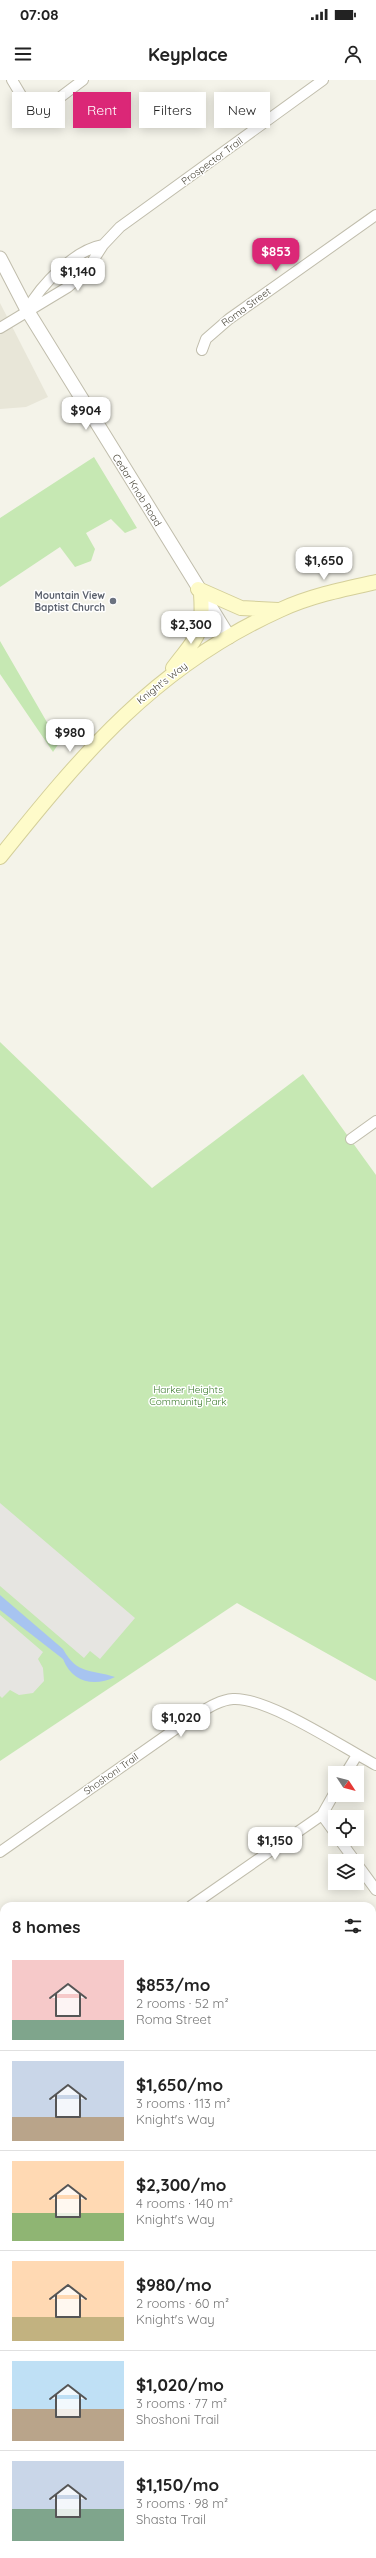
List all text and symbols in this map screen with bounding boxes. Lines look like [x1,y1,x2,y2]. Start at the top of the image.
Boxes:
text: 07:08 [20,5,58,24]
icon: menu [12,43,34,65]
text: Keyplace [148,43,228,66]
icon: person [342,43,364,65]
chip: Buy [12,92,65,128]
chip: Rent [73,92,131,128]
chip: Filters [139,92,206,128]
chip: New [214,92,270,128]
street label: Prospector Trail [179,134,245,188]
pin: $853 [252,238,300,272]
text: $853 [261,243,291,259]
pin: $1,140 [45,258,111,292]
text: $1,140 [60,263,96,279]
street label: Roma Street [219,284,274,329]
pin: $904 [62,397,110,431]
text: $904 [71,402,101,418]
street label: Cedar Knob Road [110,451,164,529]
pin: $1,650 [291,547,357,581]
text: $1,650 [304,552,344,568]
place label: Mountain View Baptist Church [35,589,105,614]
marker: Mountain View Baptist Church [108,596,118,606]
pin: $2,300 [158,611,224,645]
text: $2,300 [170,616,212,632]
street label: Knight's Way [134,659,190,707]
pin: $980 [46,719,94,753]
text: $980 [55,724,85,740]
park label: Harker Heights Community Park [149,1383,227,1408]
pin: $1,020 [148,1704,214,1738]
text: $1,020 [161,1709,201,1725]
street label: Shoshoni Trail [81,1750,141,1798]
north arrow [328,1766,364,1802]
map controls [328,1766,364,1890]
button: locate [328,1810,364,1846]
pin: $1,150 [242,1827,308,1861]
text: $1,150 [257,1832,293,1848]
button: layers [328,1854,364,1890]
icon: filters [342,1915,364,1937]
text: 8 homes [12,1916,81,1937]
text: $853/mo [136,1974,210,1995]
icon: home [44,1976,92,2024]
text: 2 rooms · 52 m² [136,1995,229,2011]
text: Roma Street [136,2011,211,2027]
text: $1,650/mo [136,2074,223,2095]
icon: home [44,2077,92,2125]
text: 3 rooms · 113 m² [136,2095,230,2111]
text: Knight's Way [136,2111,215,2127]
text: $2,300/mo [136,2174,226,2195]
icon: home [44,2177,92,2225]
text: 4 rooms · 140 m² [136,2195,233,2211]
text: Knight's Way [136,2211,215,2227]
text: $980/mo [136,2274,212,2295]
icon: home [44,2277,92,2325]
text: 2 rooms · 60 m² [136,2295,229,2311]
text: Knight's Way [136,2311,215,2327]
text: $1,020/mo [136,2374,224,2395]
icon: home [44,2377,92,2425]
text: 3 rooms · 77 m² [136,2395,227,2411]
text: Shoshoni Trail [136,2411,219,2427]
text: $1,150/mo [136,2474,219,2495]
icon: home [44,2477,92,2525]
text: 3 rooms · 98 m² [136,2495,228,2511]
text: Shasta Trail [136,2511,206,2527]

